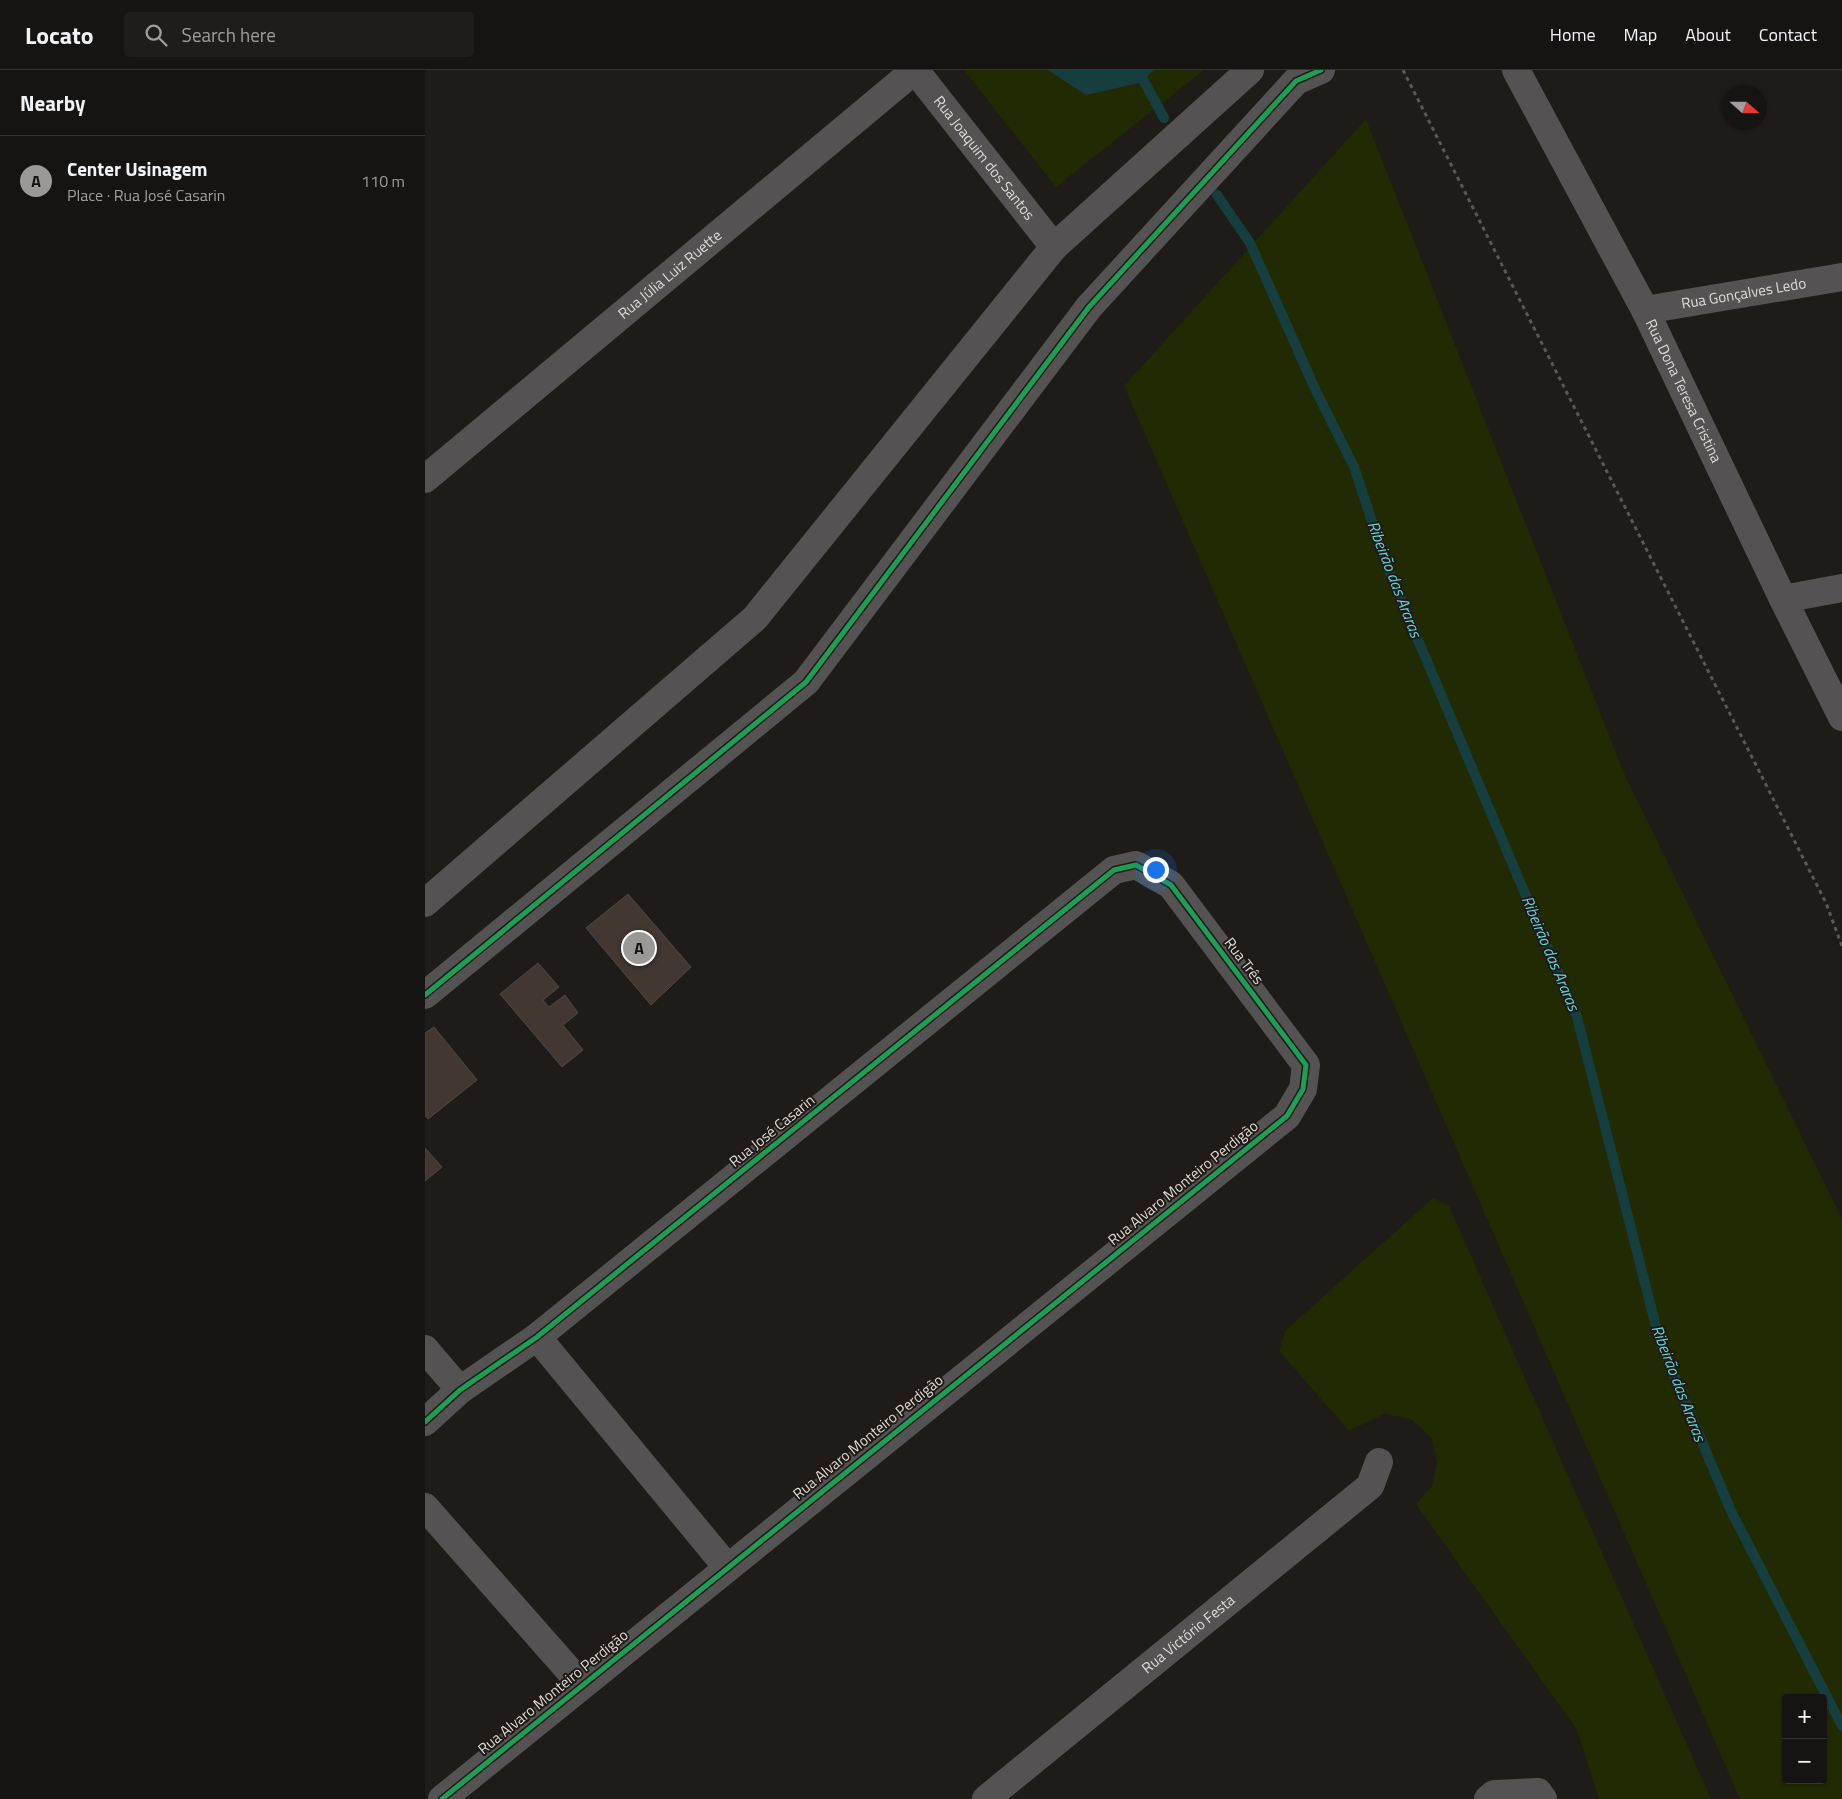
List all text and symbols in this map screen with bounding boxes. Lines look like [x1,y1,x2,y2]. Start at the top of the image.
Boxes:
search box [124,12,474,57]
text: Locato [25,17,94,53]
text: Search here [182,20,276,49]
icon: search [142,21,170,49]
text: Home [1550,21,1596,48]
text: Map [1624,21,1657,48]
text: About [1685,21,1731,48]
text: Contact [1759,21,1817,48]
north arrow [1722,85,1767,130]
text: Nearby [20,87,85,119]
street label: Rua Joaquim dos Santos [928,91,1041,225]
text: Center Usinagem [67,154,207,183]
text: A [31,169,41,193]
text: 110 m [361,169,405,193]
text: Place · Rua José Casarin [67,183,225,207]
street label: Rua Júlia Luiz Ruette [613,224,727,324]
street label: Rua Gonçalves Ledo [1679,271,1808,315]
street label: Rua Dona Teresa Cristina [1640,315,1728,467]
water label: Ribeirão das Araras [1362,517,1429,642]
your location [1143,857,1169,883]
water label: Ribeirão das Araras [1516,892,1587,1015]
pin: A [623,929,655,967]
street label: Rua Três [1219,932,1270,989]
street label: Rua José Casarin [724,1089,820,1172]
street label: Rua Alvaro Monteiro Perdigão [1102,1115,1263,1251]
water label: Ribeirão das Araras [1646,1321,1713,1446]
street label: Rua Alvaro Monteiro Perdigão [787,1369,948,1505]
street label: Rua Victório Festa [1136,1588,1240,1679]
street label: Rua Alvaro Monteiro Perdigão [472,1624,633,1760]
map controls [1782,1694,1827,1784]
button: + [1782,1694,1827,1739]
button: − [1782,1739,1827,1784]

